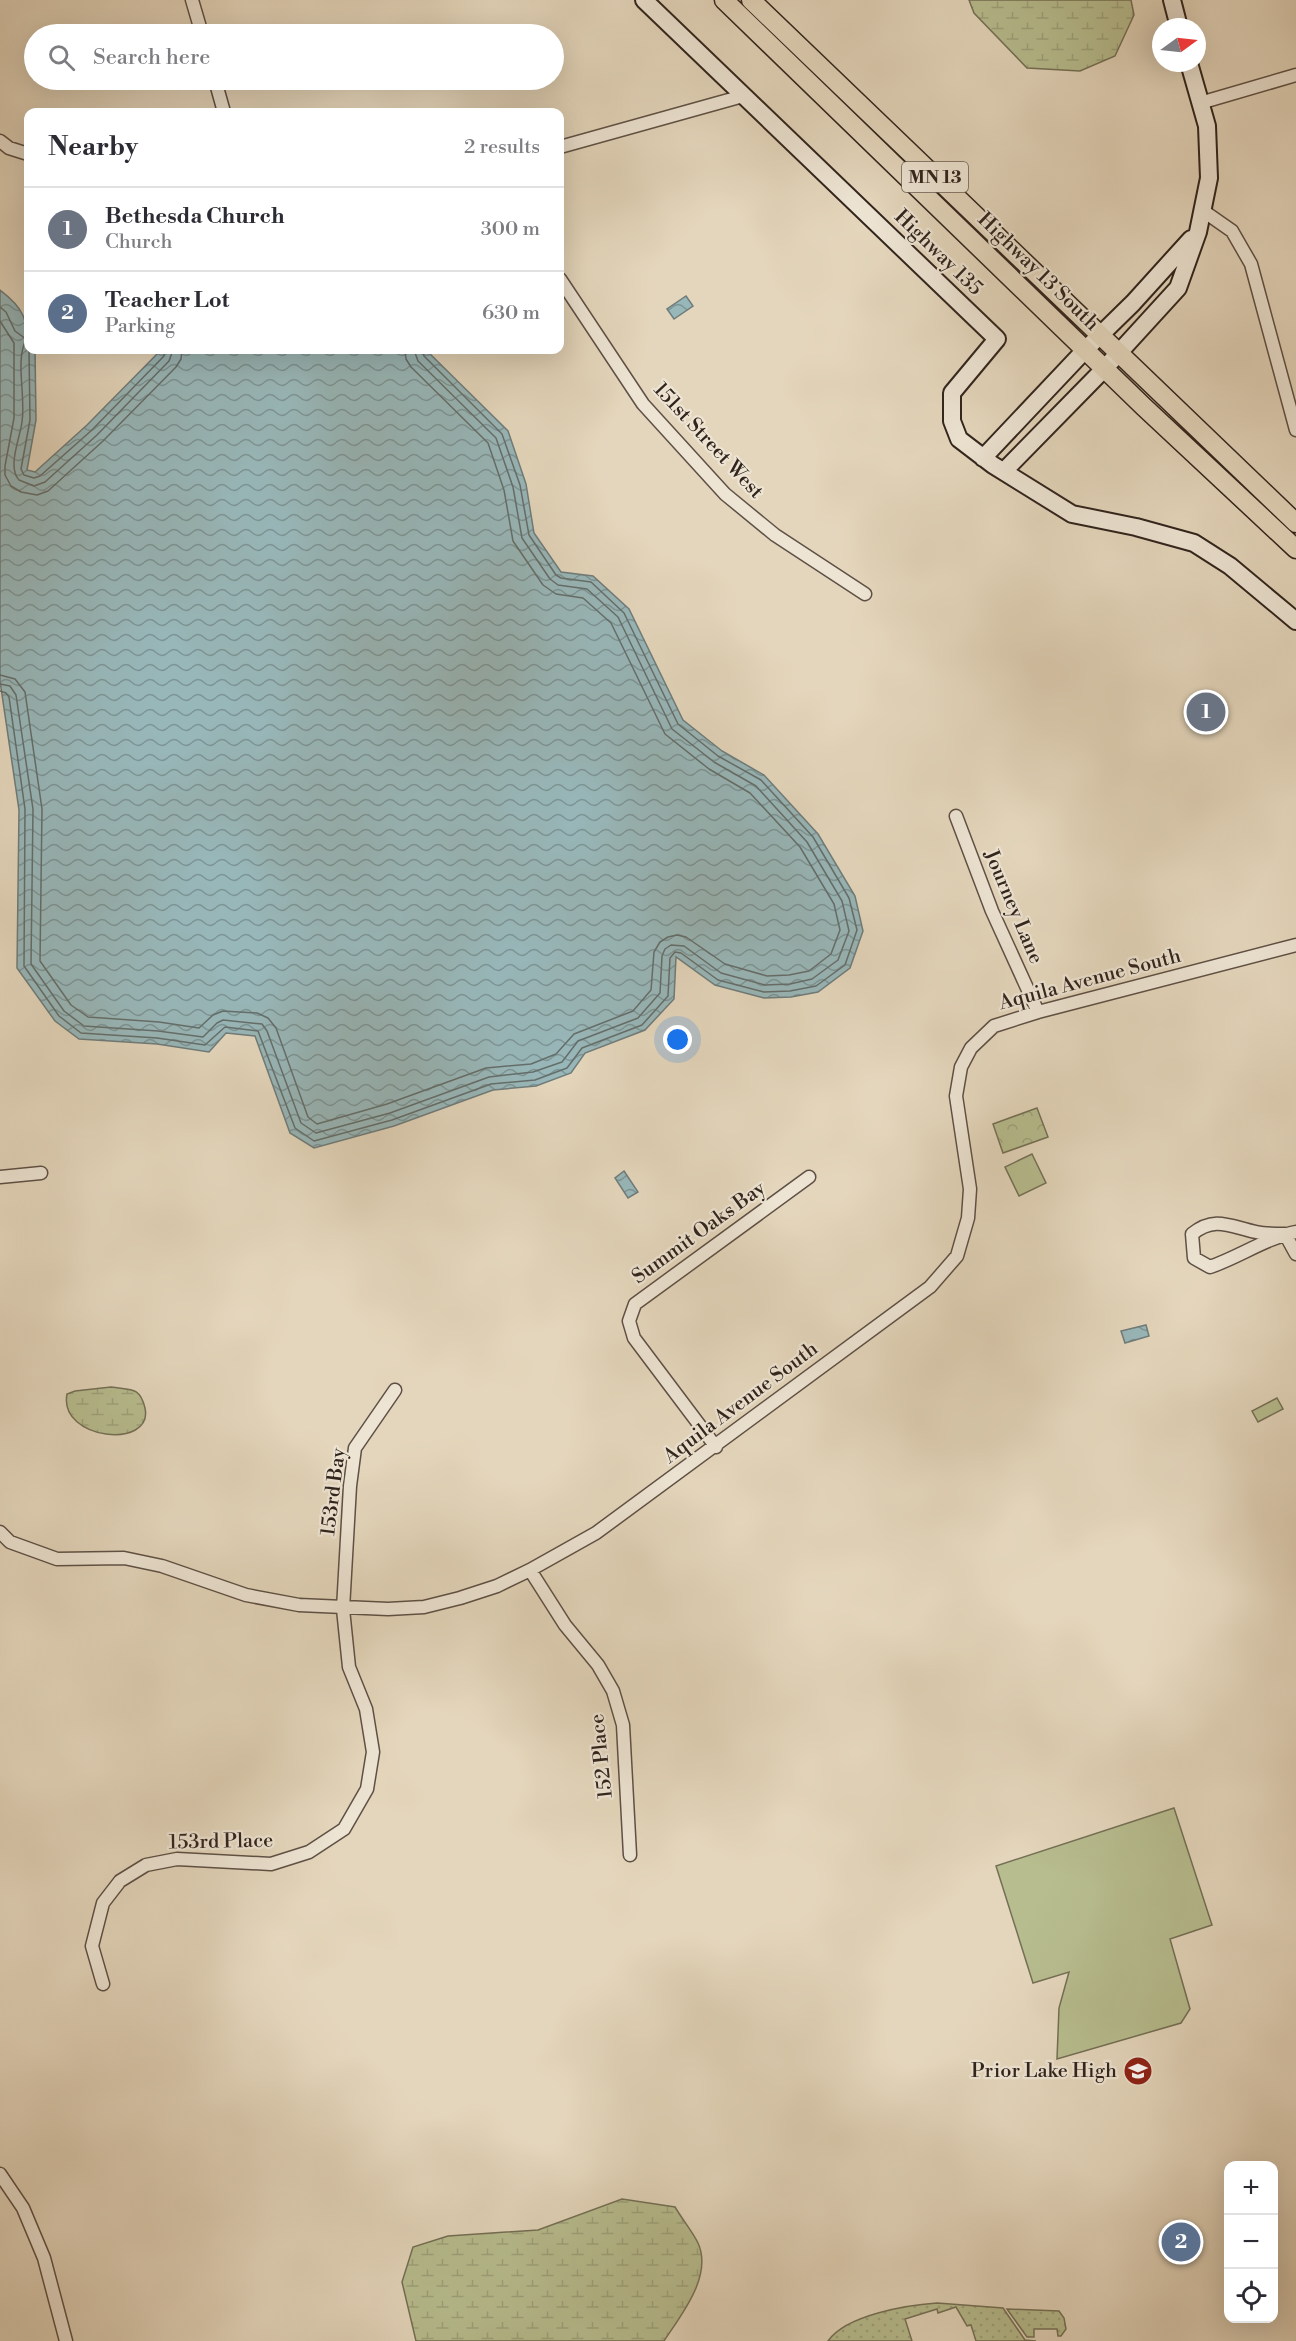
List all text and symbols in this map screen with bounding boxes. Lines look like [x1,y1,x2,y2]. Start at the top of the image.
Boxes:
north arrow [1152,18,1206,72]
search box [24,24,564,90]
icon: search [45,41,78,74]
text: Search here [93,44,210,71]
text: Nearby [48,131,138,163]
text: 2 results [464,135,540,160]
road number: MN 13 [902,162,968,192]
text: Bethesda Church [105,203,285,230]
street label: Highway 135 [889,205,987,301]
street label: Highway 13 South [972,208,1104,336]
text: 1 [63,217,72,242]
text: 300 m [481,217,540,242]
text: Church [105,230,172,255]
text: Teacher Lot [105,287,229,314]
text: 2 [61,301,74,326]
text: 630 m [482,301,540,326]
text: Parking [105,314,175,339]
street label: 151st Street West [648,378,768,504]
pin: 1 [1186,690,1226,734]
street label: Journey Lane [977,845,1048,968]
street label: Aquila Avenue South [995,944,1184,1017]
your location [663,1025,692,1054]
street label: Summit Oaks Bay [627,1176,771,1290]
street label: Aquila Avenue South [658,1337,823,1470]
street label: 153rd Bay [316,1446,352,1537]
street label: 152 Place [585,1712,619,1800]
street label: 153rd Place [169,1829,273,1855]
school or university icon: Prior Lake High [1122,2055,1154,2087]
place label: Prior Lake High [971,2059,1117,2084]
map controls [1224,2161,1278,2323]
button: + [1224,2161,1278,2215]
button: − [1224,2215,1278,2269]
pin: 2 [1162,2220,1200,2264]
button: locate [1224,2269,1278,2323]

